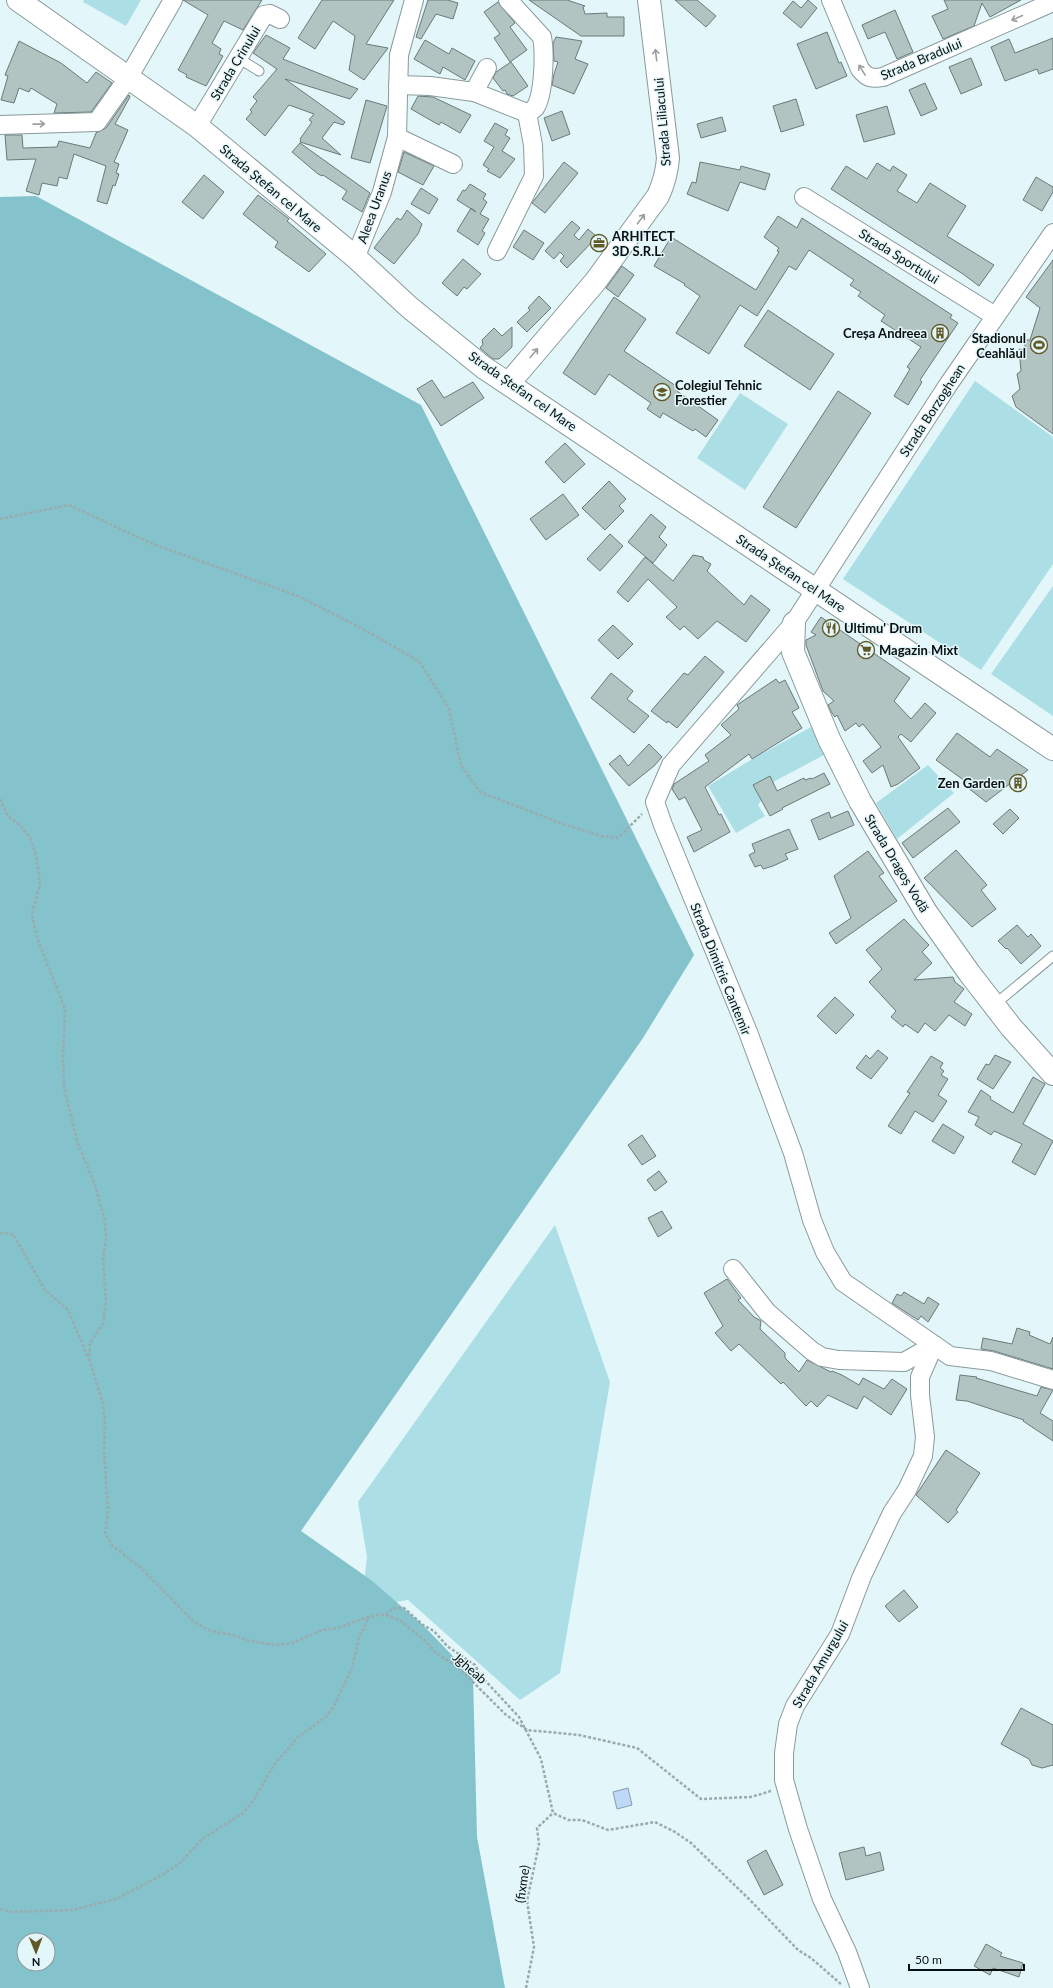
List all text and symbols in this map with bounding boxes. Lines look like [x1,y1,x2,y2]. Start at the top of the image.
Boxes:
one-way arrow [1012,14,1024,22]
street label: Strada Crinului [207,23,263,103]
street label: Strada Bradului [878,35,964,83]
one-way arrow [652,49,659,62]
one-way arrow [858,65,866,76]
street label: Strada Liliacului [650,77,674,167]
one-way arrow [32,120,45,128]
street label: Strada Ștefan cel Mare [217,141,325,235]
street label: Aleea Uranus [353,168,395,245]
one-way arrow [637,213,646,224]
street label: Strada Sportului [856,225,942,287]
place label: ARHITECT 3D S.R.L. [611,228,675,259]
office icon: ARHITECT 3D S.R.L. [589,233,609,253]
building icon: Creșa Andreea [930,323,950,343]
place label: Creșa Andreea [843,325,927,341]
place label: Stadionul Ceahlăul [972,330,1026,361]
sports icon: Stadionul Ceahlăul [1029,335,1049,355]
street label: Strada Ștefan cel Mare [466,348,580,434]
one-way arrow [530,348,539,359]
street label: Strada Borzoghean [896,360,968,460]
place label: Colegiul Tehnic Forestier [675,377,763,408]
school or university icon: Colegiul Tehnic Forestier [652,382,672,402]
street label: Strada Ștefan cel Mare [733,530,849,616]
restaurant icon: Ultimu' Drum [821,618,841,638]
place label: Ultimu' Drum [844,620,922,636]
supermarket icon: Magazin Mixt [856,640,876,660]
place label: Magazin Mixt [879,642,958,658]
building icon: Zen Garden [1008,773,1028,793]
place label: Zen Garden [938,775,1005,791]
street label: Strada Dragoș Vodă [861,811,933,915]
street label: Strada Dimitrie Cantemir [687,900,755,1038]
street label: Strada Amurgului [789,1618,851,1710]
street label: Jgheab [450,1649,490,1687]
street label: (fixme) [511,1864,533,1904]
north arrow [16,1932,56,1972]
scale bar [909,1946,1024,1972]
text: 50 m [915,1952,942,1967]
text: N [32,1956,41,1969]

